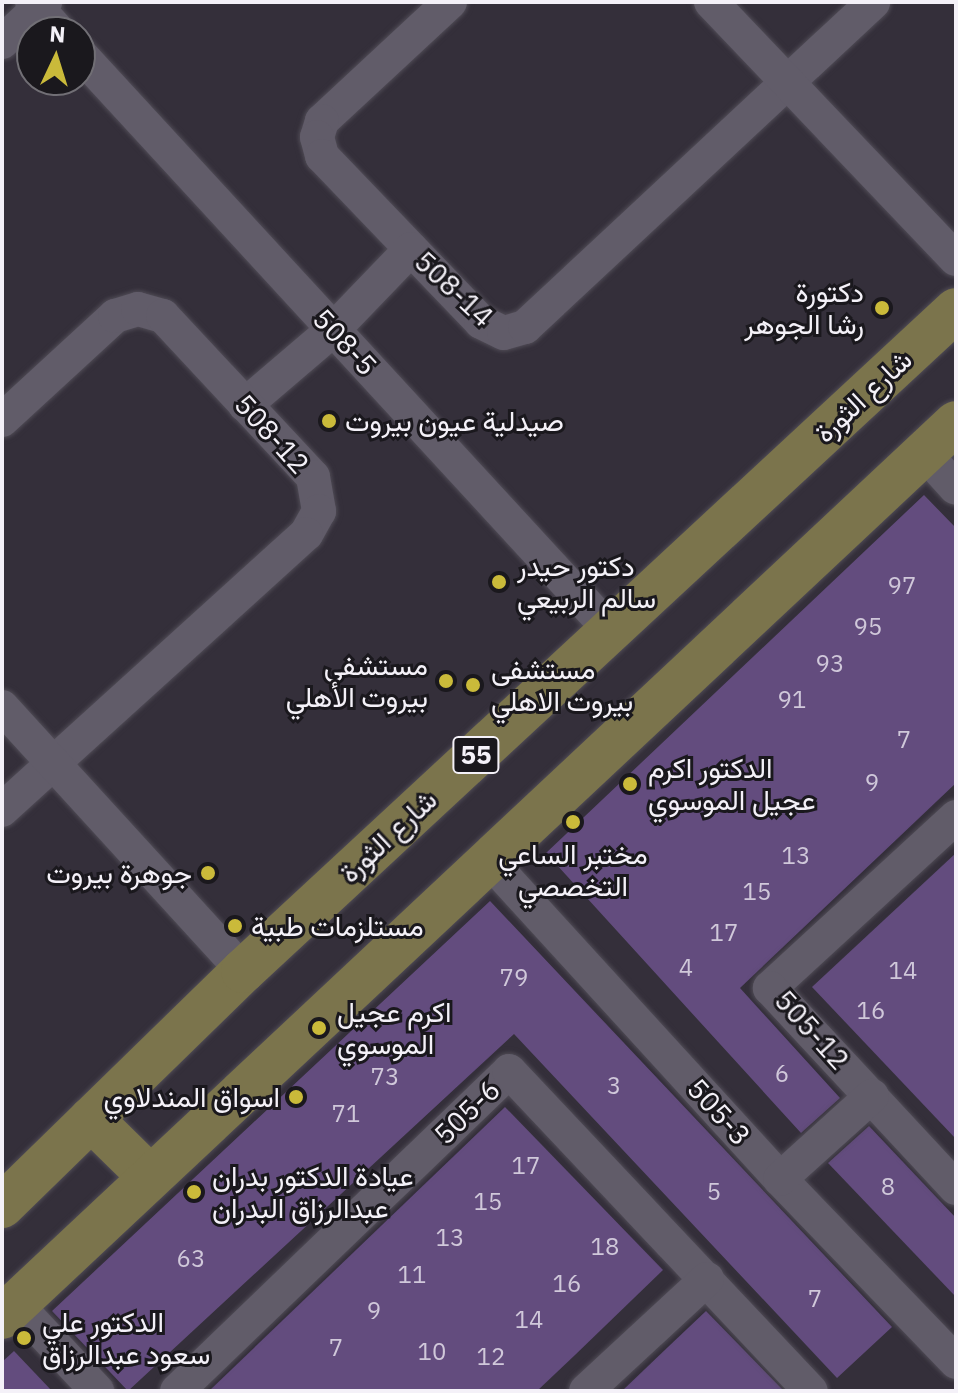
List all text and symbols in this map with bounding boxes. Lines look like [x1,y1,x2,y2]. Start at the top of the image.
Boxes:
north arrow [16,16,96,96]
text: N [49,19,67,49]
street label: 508-14 [408,244,500,334]
place label: دكتورة رشا الجوهر [744,275,864,341]
marker: دكتورة رشا الجوهر [871,297,893,319]
street label: 508-5 [306,302,384,382]
street label: شارع الثورة [808,343,918,449]
street label: 508-12 [228,387,316,481]
place label: صيدلية عيون بيروت [345,404,564,438]
marker: صيدلية عيون بيروت [320,412,338,430]
place label: دكتور حيدر سالم الربيعي [517,549,656,615]
marker: دكتور حيدر سالم الربيعي [488,571,510,593]
house number: 97 [888,572,916,600]
house number: 95 [854,613,882,641]
place label: مستشفى بيروت الأهلي [286,648,428,714]
house number: 93 [816,650,844,678]
place label: مستشفى بيروت الاهلي [491,652,633,718]
marker: مستشفى بيروت الأهلي [435,670,457,692]
marker: مستشفى بيروت الاهلي [462,674,484,696]
house number: 91 [778,686,806,714]
house number: 7 [897,726,911,754]
road number: 55 [452,733,500,777]
place label: الدكتور اكرم عجيل الموسوي [648,751,816,817]
house number: 9 [865,769,879,797]
marker: الدكتور اكرم عجيل الموسوي [619,773,641,795]
street label: شارع الثورة [333,783,443,889]
marker: مختبر الساعي التخصصي [562,811,584,833]
place label: مختبر الساعي التخصصي [498,837,648,903]
house number: 13 [782,842,810,870]
place label: جوهرة بيروت [46,856,192,890]
marker: جوهرة بيروت [199,864,217,882]
house number: 15 [743,878,771,906]
place label: مستلزمات طبية [251,909,424,943]
marker: مستلزمات طبية [226,917,244,935]
house number: 17 [710,919,738,947]
house number: 4 [679,954,693,982]
house number: 14 [889,957,917,985]
house number: 79 [500,964,528,992]
street label: 505-12 [768,983,856,1077]
place label: اكرم عجيل الموسوي [337,995,451,1061]
house number: 16 [857,997,885,1025]
marker: اكرم عجيل الموسوي [308,1017,330,1039]
house number: 6 [775,1060,789,1088]
house number: 73 [371,1063,399,1091]
house number: 3 [607,1072,621,1100]
street label: 505-3 [680,1072,758,1152]
street label: 505-6 [427,1073,507,1151]
place label: اسواق المندلاوي [103,1080,280,1114]
marker: اسواق المندلاوي [287,1088,305,1106]
house number: 71 [332,1100,360,1128]
house number: 17 [512,1152,540,1180]
place label: عيادة الدكتور بدران عبدالرزاق البدران [212,1159,414,1225]
house number: 8 [881,1173,895,1201]
house number: 5 [707,1178,721,1206]
marker: عيادة الدكتور بدران عبدالرزاق البدران [183,1181,205,1203]
house number: 15 [474,1188,502,1216]
house number: 13 [436,1224,464,1252]
house number: 18 [591,1233,619,1261]
house number: 63 [177,1245,205,1273]
house number: 11 [398,1261,426,1289]
house number: 16 [553,1270,581,1298]
house number: 7 [808,1285,822,1313]
house number: 9 [367,1297,381,1325]
place label: الدكتور علي سعود عبدالرزاق [42,1305,210,1371]
house number: 14 [515,1306,543,1334]
marker: الدكتور علي سعود عبدالرزاق [13,1327,35,1349]
house number: 7 [329,1334,343,1362]
house number: 10 [418,1338,446,1366]
house number: 12 [477,1343,505,1371]

